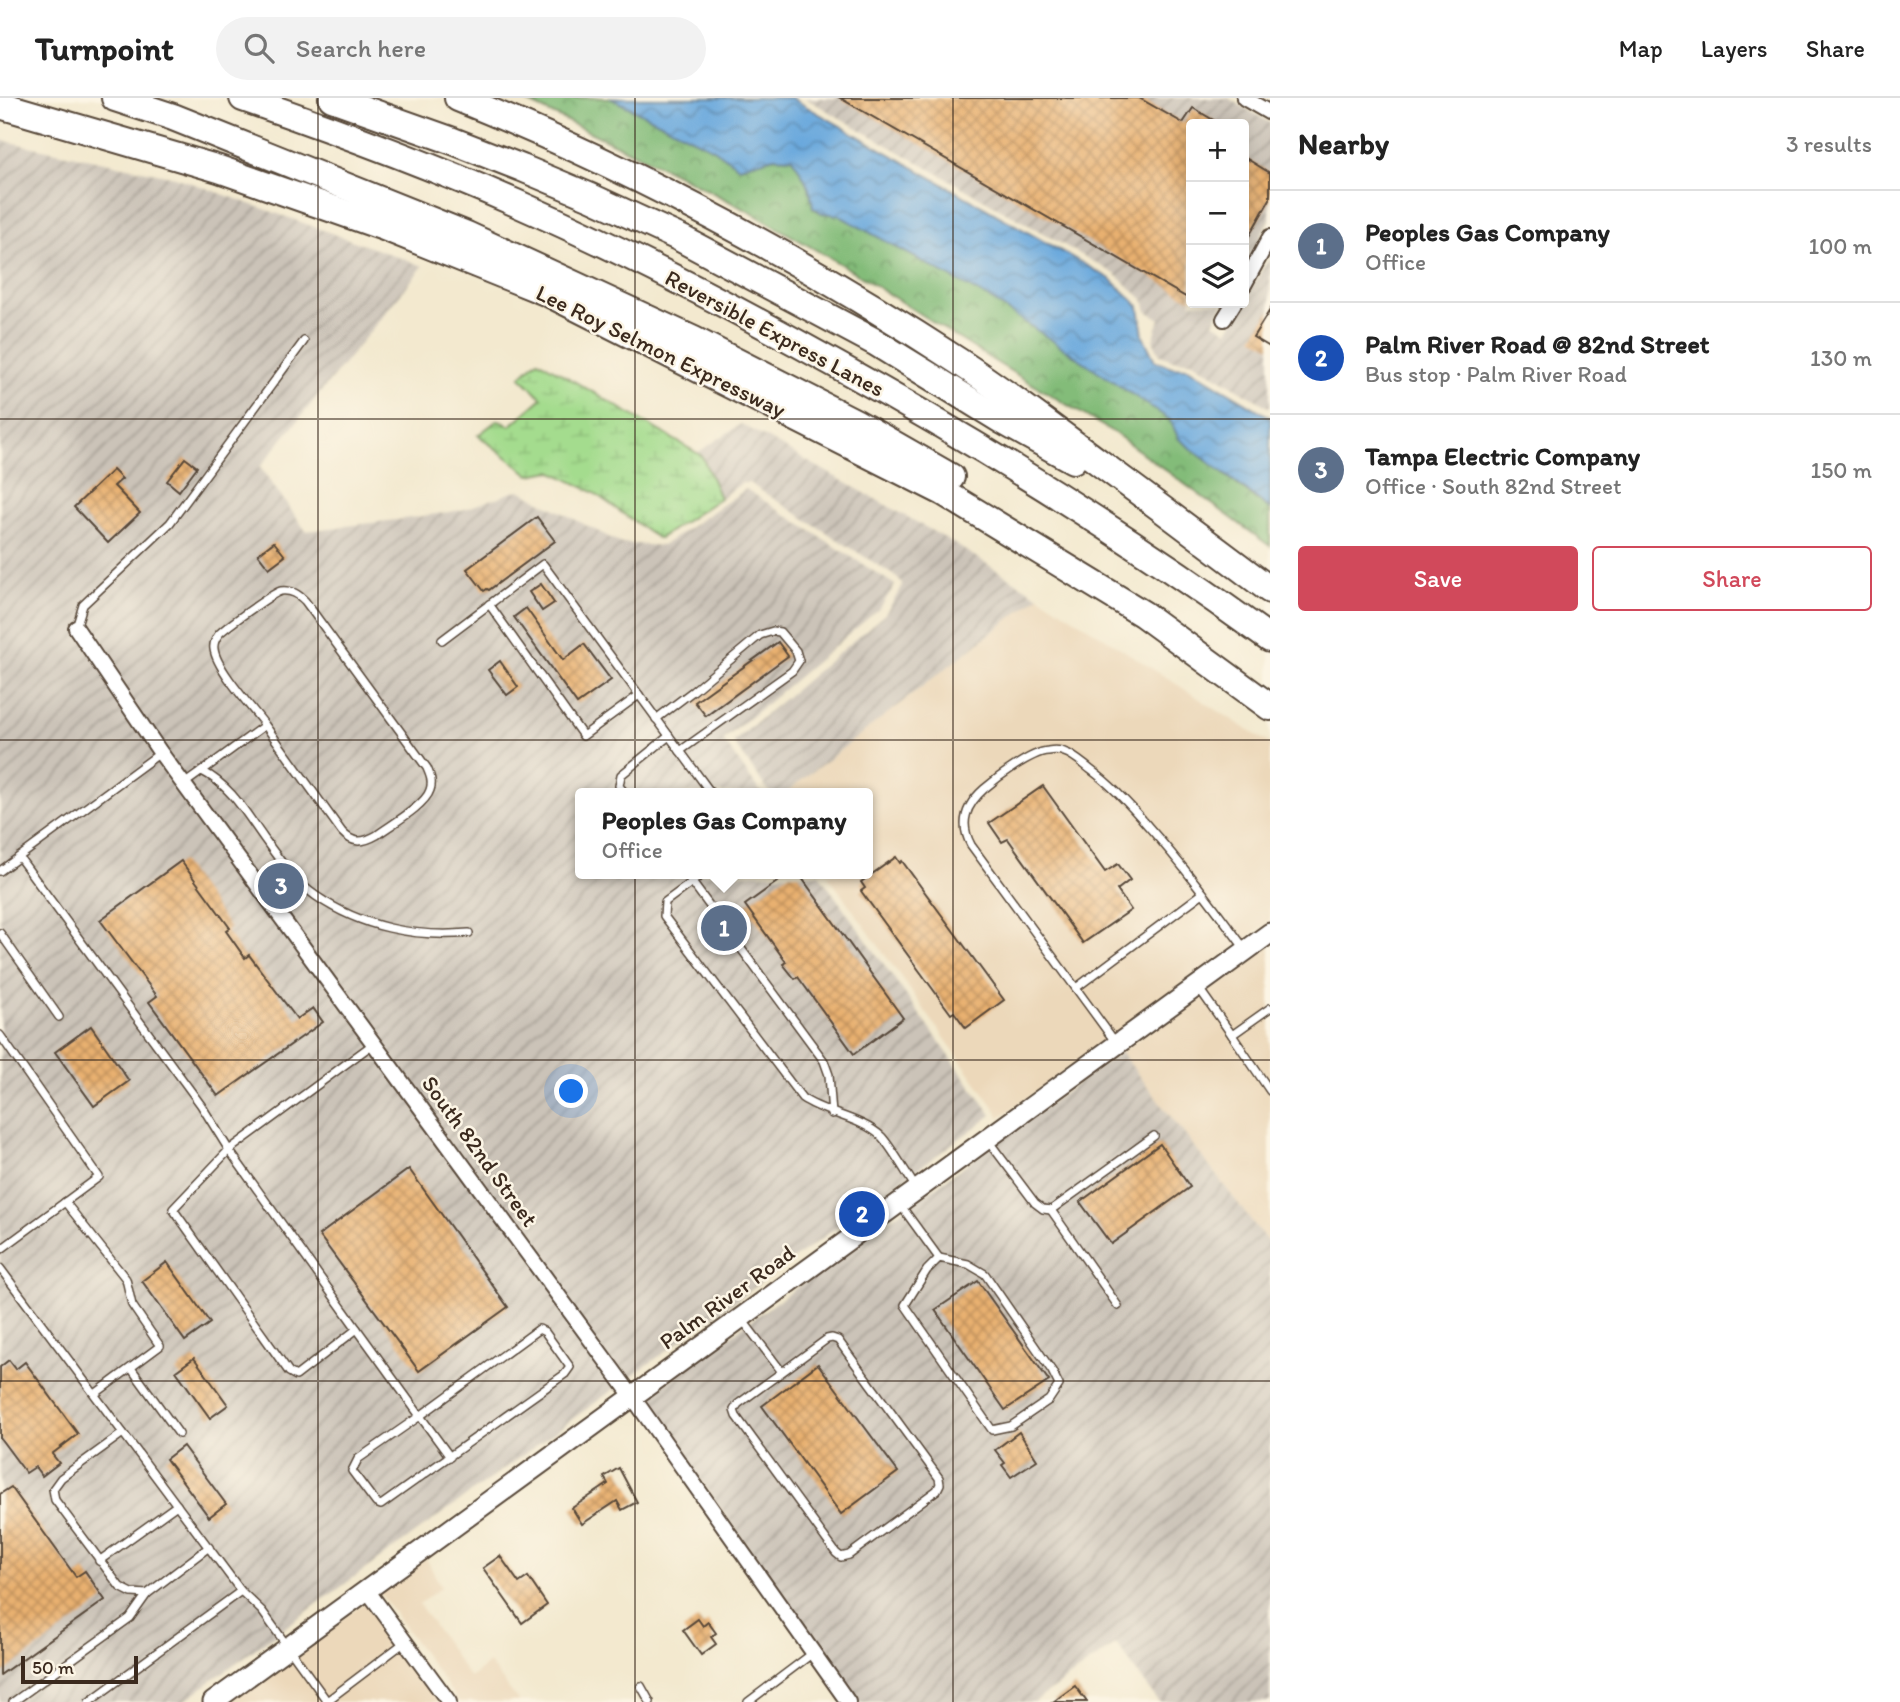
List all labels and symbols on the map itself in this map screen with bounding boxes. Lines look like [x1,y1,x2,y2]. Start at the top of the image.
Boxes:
street label: Reversible Express Lanes [660,263,890,403]
street label: Lee Roy Selmon Expressway [532,278,791,424]
pin: 3 [258,860,304,912]
pin: 1 [701,902,747,954]
street label: South 82nd Street [416,1070,544,1232]
your location [554,1074,588,1108]
pin: 2 [839,1188,885,1240]
street label: Palm River Road [654,1239,800,1355]
scale bar [21,1653,138,1685]

